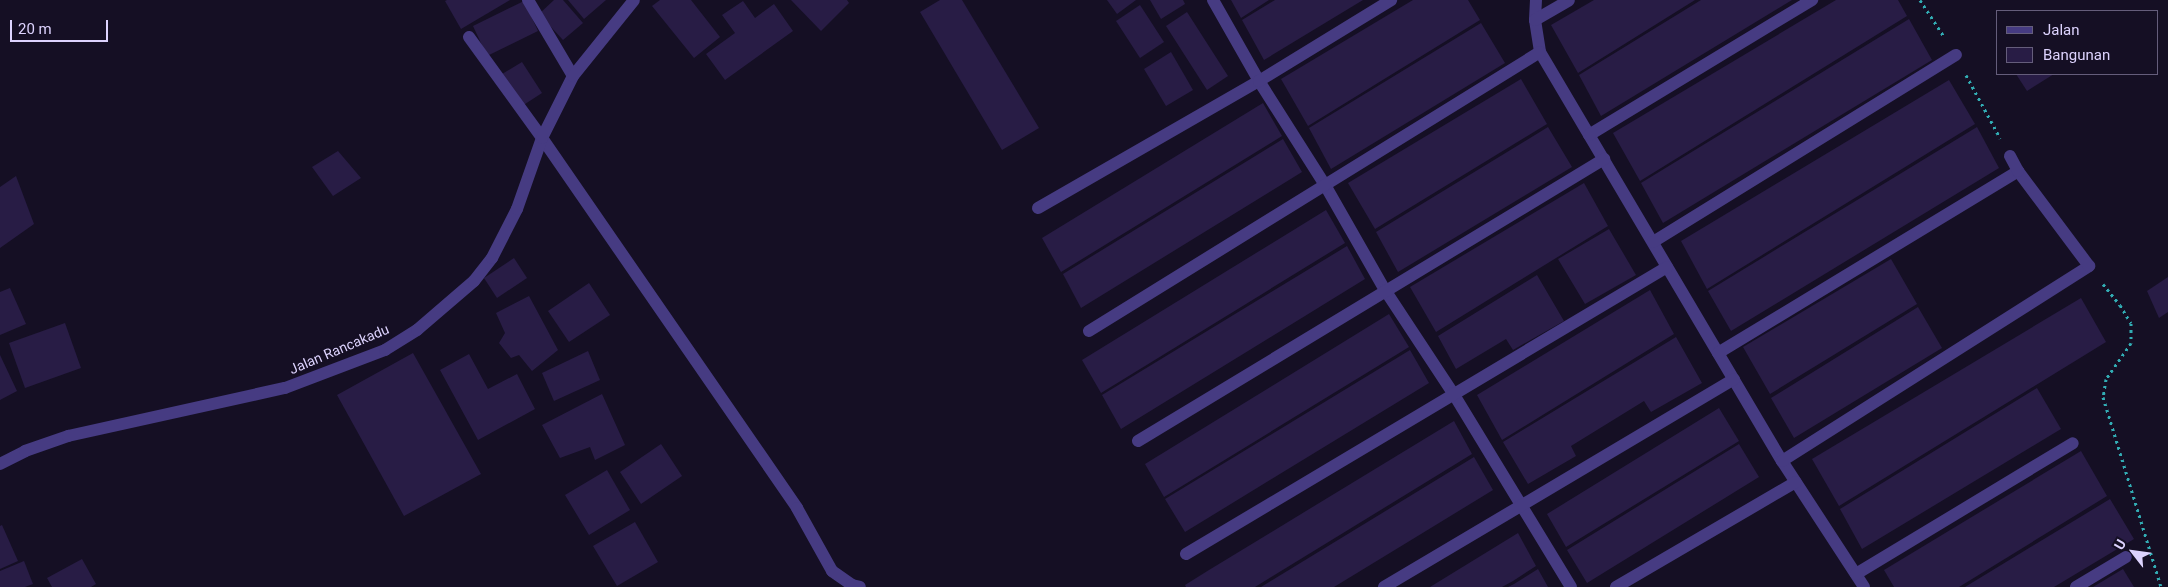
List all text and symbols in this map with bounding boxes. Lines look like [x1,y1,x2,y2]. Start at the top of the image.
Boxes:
scale bar [12,10,110,42]
legend [1996,10,2158,75]
text: 20 m [18,20,52,38]
text: Jalan [2043,21,2080,39]
text: Bangunan [2043,46,2110,64]
street label: Jalan Rancakadu [287,320,391,378]
north arrow [2108,527,2158,577]
text: U [2111,537,2129,553]

